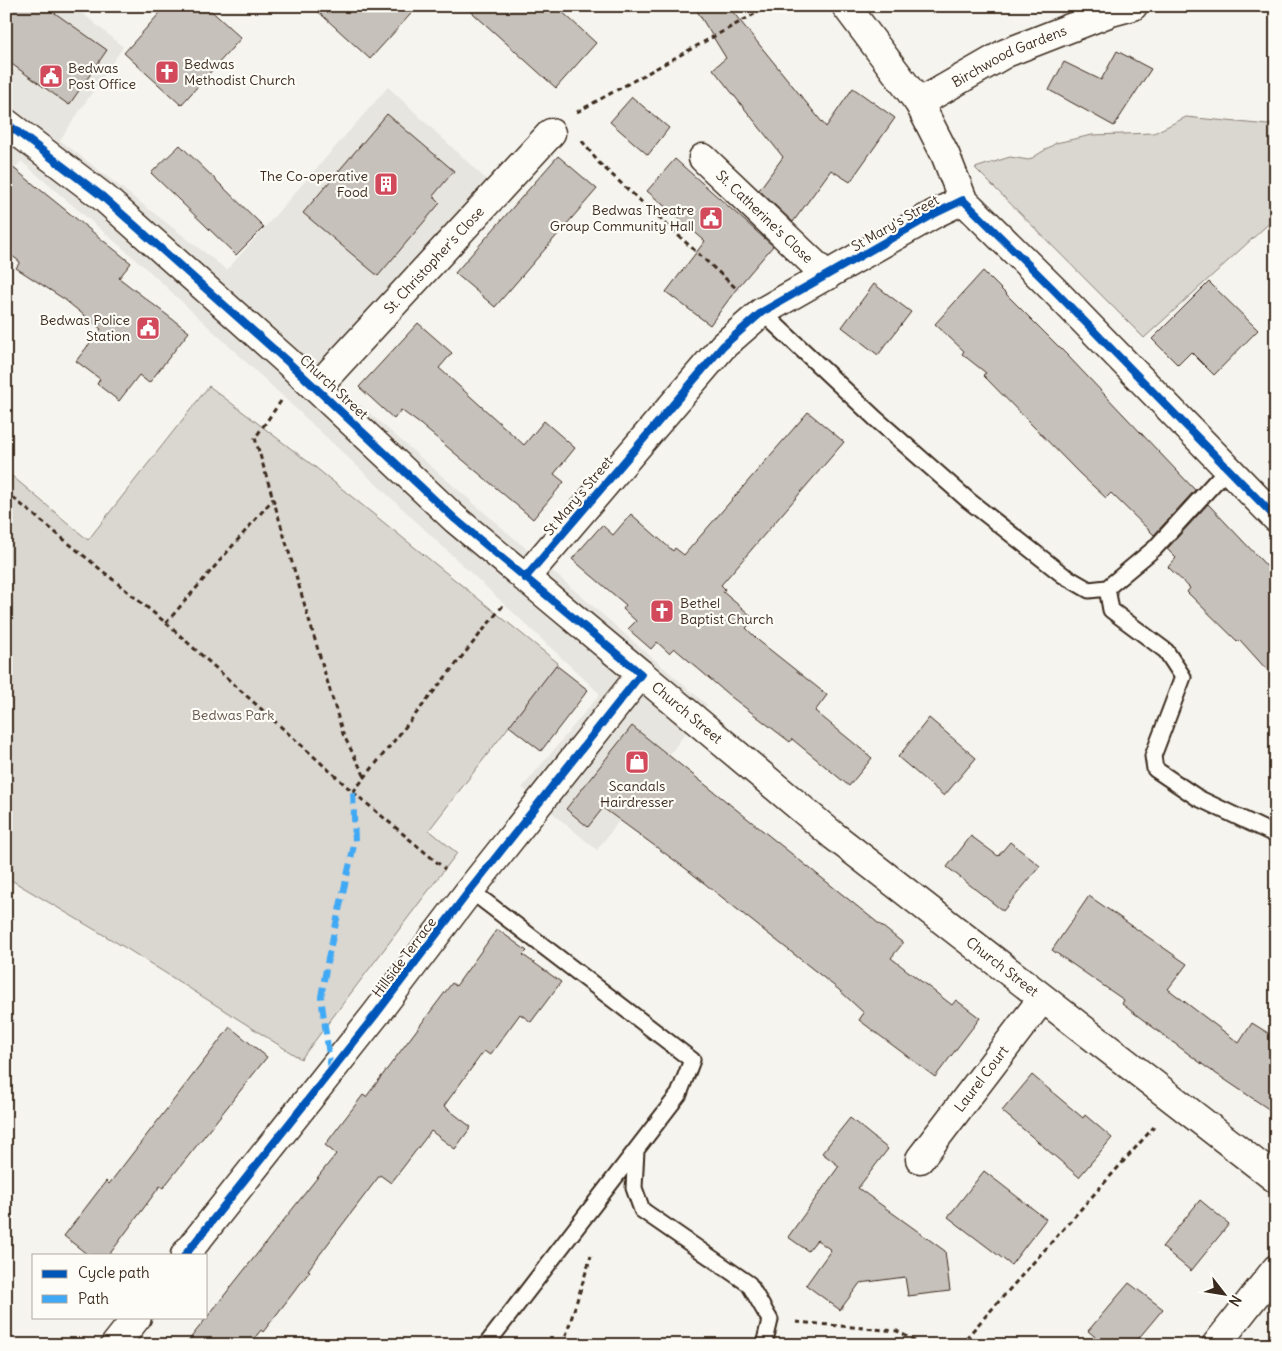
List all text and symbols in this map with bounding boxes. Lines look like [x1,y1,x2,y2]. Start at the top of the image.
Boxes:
street label: Birchwood Gardens [949,21,1069,91]
place label: Bedwas Methodist Church [184,55,295,89]
place label: Bedwas Post Office [68,59,136,93]
church icon: Bedwas Methodist Church [154,59,180,85]
public building icon: Bedwas Post Office [38,63,64,89]
street label: St. Catherine's Close [712,166,817,267]
place label: The Co-operative Food [260,167,368,201]
building icon: The Co-operative Food [373,171,399,197]
street label: St Mary's Street [848,191,942,255]
place label: Bedwas Theatre Group Community Hall [550,201,694,235]
street label: St. Christopher's Close [380,203,488,317]
public building icon: Bedwas Theatre Group Community Hall [698,205,724,231]
place label: Bedwas Police Station [40,311,130,345]
public building icon: Bedwas Police Station [135,315,161,341]
street label: Church Street [296,351,372,423]
street label: St Mary's Street [540,452,617,539]
place label: Bethel Baptist Church [680,594,774,628]
church icon: Bethel Baptist Church [649,598,675,624]
street label: Church Street [648,678,726,748]
park label: Bedwas Park [192,706,274,724]
shop icon: Scandals Hairdresser [624,749,650,775]
place label: Scandals Hairdresser [600,777,674,811]
street label: Hillside Terrace [368,913,440,1001]
street label: Church Street [962,933,1042,1001]
street label: Laurel Court [950,1042,1012,1115]
legend [32,1254,208,1318]
text: Cycle path [78,1263,150,1282]
north arrow [1200,1268,1250,1318]
text: Path [78,1289,109,1308]
text: N [1225,1292,1245,1309]

